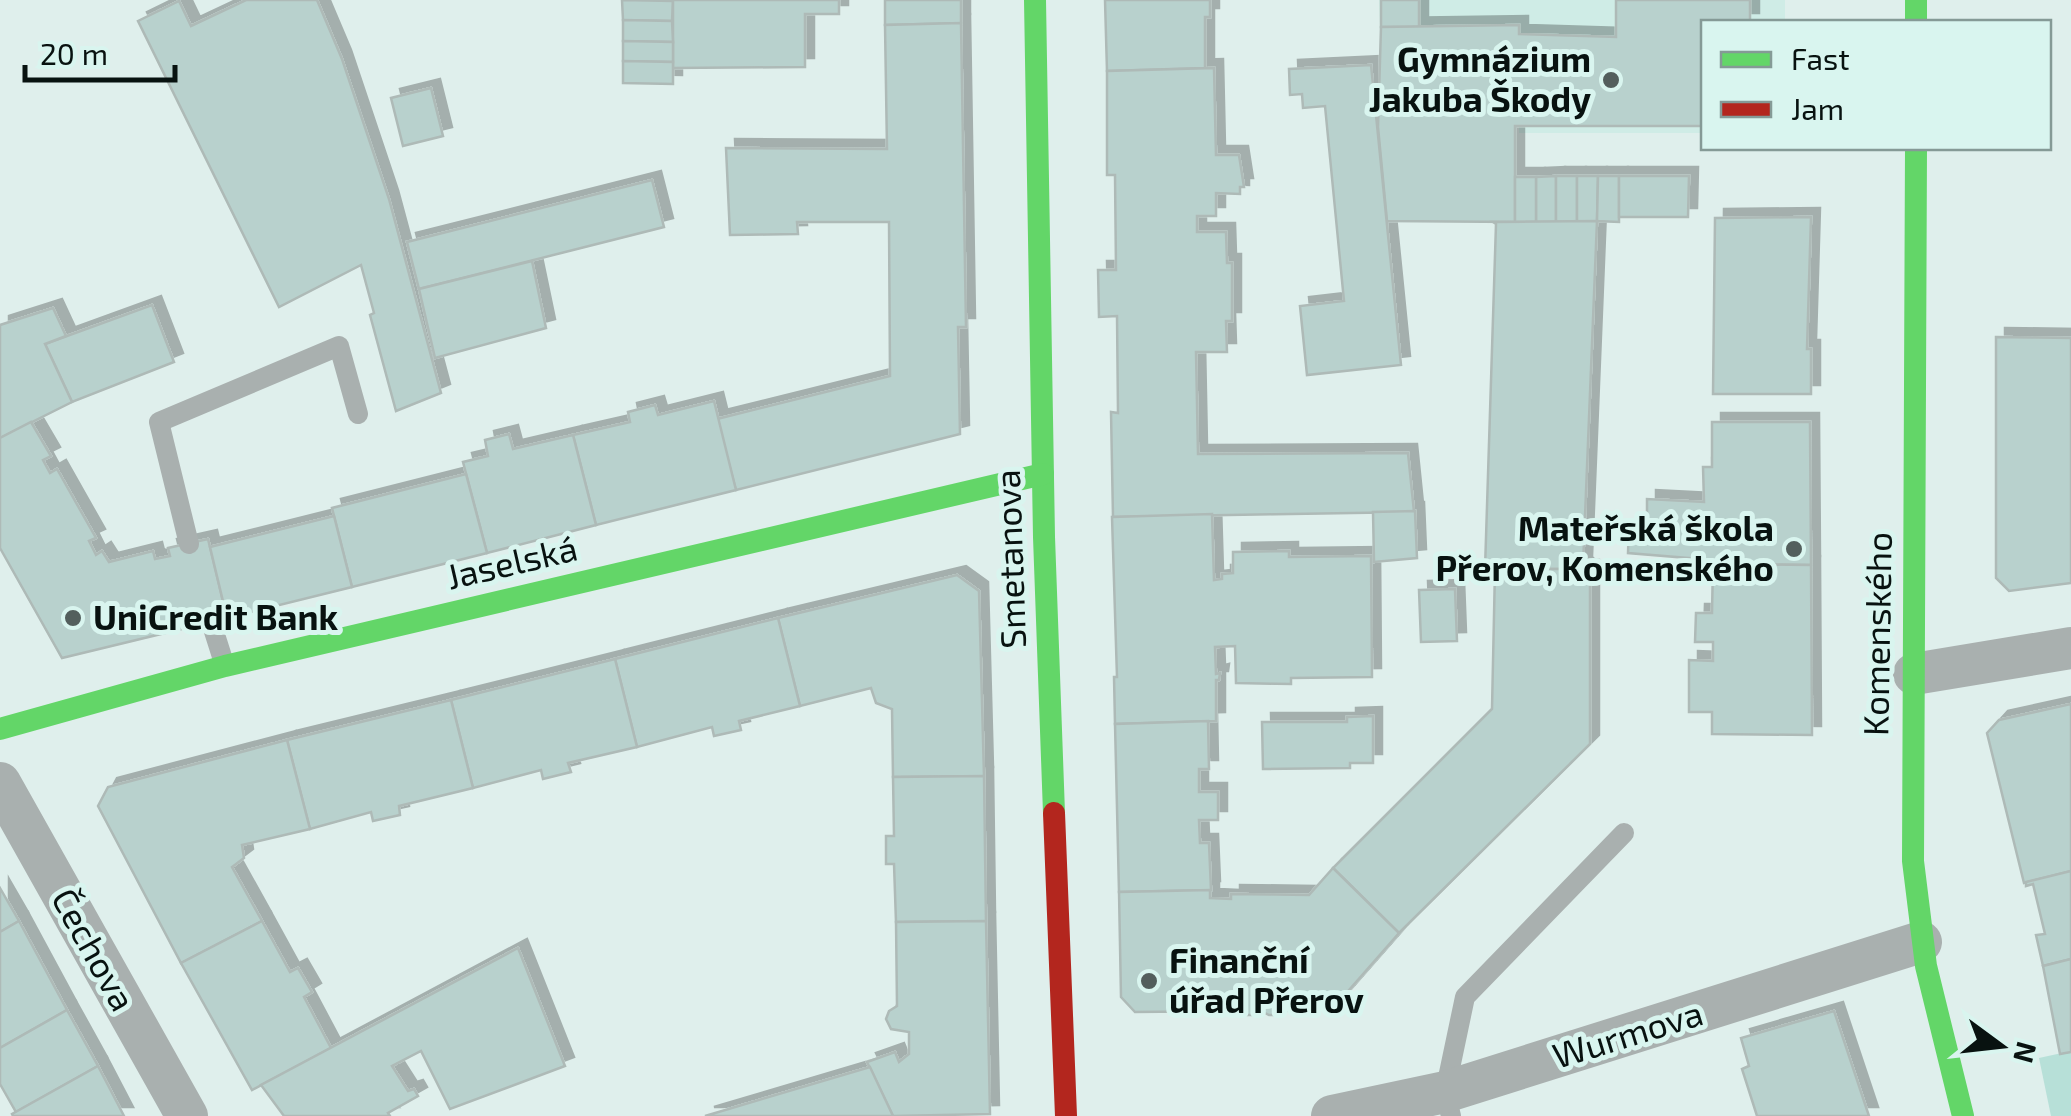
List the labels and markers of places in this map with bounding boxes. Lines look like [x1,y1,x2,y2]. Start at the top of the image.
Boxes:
place label: Gymnázium Jakuba Škody [1369,37,1591,120]
marker: Gymnázium Jakuba Škody [1600,69,1622,91]
place label: Mateřská škola Přerov, Komenského [1435,506,1774,588]
marker: Mateřská škola Přerov, Komenského [1783,538,1805,560]
place label: UniCredit Bank [93,595,339,637]
marker: UniCredit Bank [62,607,84,629]
place label: Finanční úřad Přerov [1169,938,1364,1020]
marker: Finanční úřad Přerov [1138,970,1160,992]

